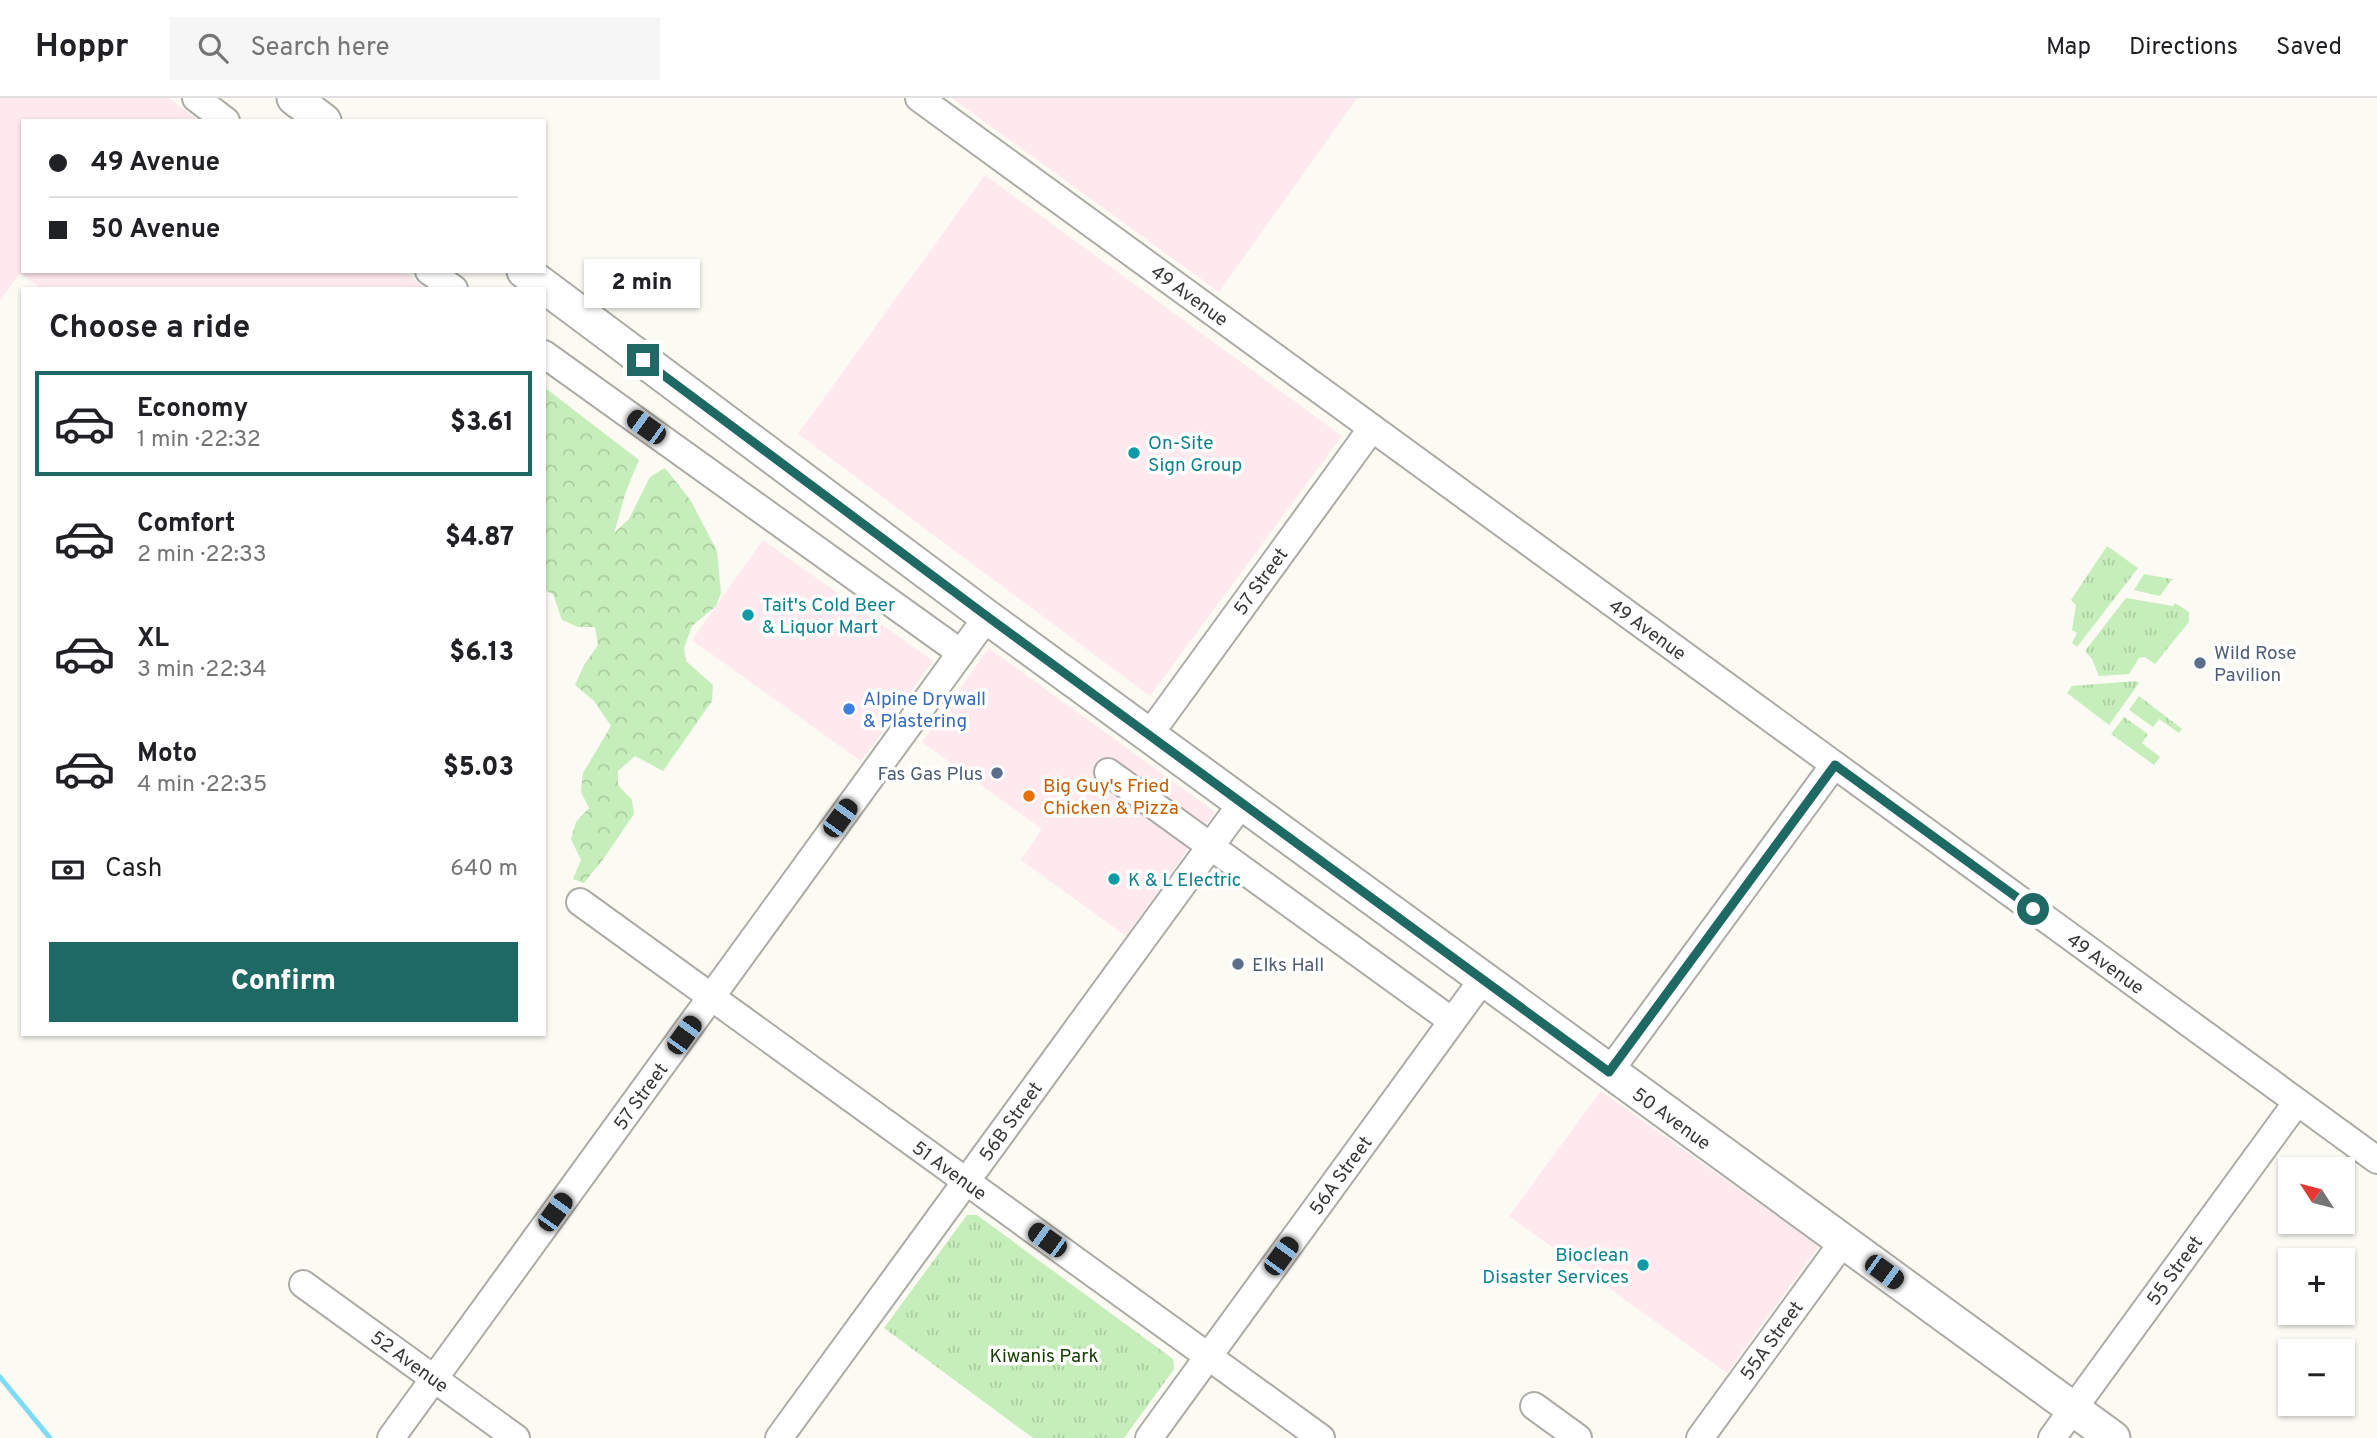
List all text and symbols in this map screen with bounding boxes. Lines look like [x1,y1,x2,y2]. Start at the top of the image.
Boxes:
search box [170,17,660,80]
text: Hoppr [35,27,128,69]
icon: search [194,29,232,67]
text: Search here [250,32,389,65]
text: Map [2046,33,2091,63]
text: Directions [2129,33,2238,63]
text: Saved [2276,33,2342,63]
text: 49 Avenue [91,147,220,180]
text: 50 Avenue [91,214,220,247]
callout: 2 min [585,258,701,308]
street label: 49 Avenue [1145,260,1232,333]
text: 2 min [612,269,672,298]
text: Choose a ride [49,309,250,349]
route end [627,344,659,376]
icon: car [53,392,116,455]
text: Economy [137,393,248,426]
car [623,406,670,448]
text: $3.61 [450,407,514,440]
text: 1 min · 22:32 [137,426,261,455]
place label: On-Site Sign Group [1148,432,1242,478]
marker: On-Site Sign Group [1126,445,1142,461]
icon: car [53,507,116,570]
text: Comfort [137,508,235,541]
text: $4.87 [445,522,514,555]
text: 2 min · 22:33 [137,541,267,570]
street label: 57 Street [1229,544,1294,621]
place label: Tait's Cold Beer & Liquor Mart [762,594,896,640]
street label: 49 Avenue [1603,594,1690,667]
marker: Tait's Cold Beer & Liquor Mart [740,607,756,623]
icon: car [53,622,116,685]
text: XL [137,623,169,656]
text: $6.13 [449,637,514,670]
place label: Wild Rose Pavilion [2214,642,2296,688]
marker: Wild Rose Pavilion [2192,655,2208,671]
text: 3 min · 22:34 [137,656,267,685]
place label: Alpine Drywall & Plastering [863,688,986,734]
marker: Alpine Drywall & Plastering [841,701,857,717]
icon: car [53,737,116,800]
text: Moto [137,738,197,771]
text: $5.03 [443,752,514,785]
place label: Fas Gas Plus [877,763,983,787]
marker: Fas Gas Plus [989,765,1005,781]
text: 4 min · 22:35 [137,771,267,800]
place label: Big Guy's Fried Chicken & Pizza [1043,775,1179,821]
marker: Big Guy's Fried Chicken & Pizza [1021,788,1037,804]
car [820,795,861,841]
icon: cash [49,851,87,889]
text: Cash [105,853,162,886]
text: 640 m [450,855,518,884]
place label: K & L Electric [1128,869,1241,893]
marker: K & L Electric [1106,871,1122,887]
route start [2017,893,2049,925]
street label: 49 Avenue [2061,928,2148,1001]
button: Confirm [49,942,518,1022]
place label: Elks Hall [1252,954,1324,978]
marker: Elks Hall [1230,956,1246,972]
car [664,1012,705,1058]
street label: 57 Street [609,1059,674,1136]
street label: 56B Street [975,1078,1048,1167]
street label: 50 Avenue [1627,1083,1715,1156]
street label: 56A Street [1305,1132,1378,1220]
street label: 51 Avenue [907,1137,991,1207]
north arrow [2278,1157,2356,1234]
map controls [2278,1157,2355,1416]
car [535,1189,576,1235]
car [1024,1219,1071,1261]
street label: 55 Street [2142,1232,2209,1311]
car [1261,1233,1302,1279]
place label: Bioclean Disaster Services [1482,1244,1629,1290]
button: + [2278,1248,2355,1325]
car [1861,1251,1908,1293]
marker: Bioclean Disaster Services [1635,1257,1651,1273]
street label: 55A Street [1736,1297,1809,1386]
street label: 52 Avenue [365,1326,453,1399]
button: − [2278,1339,2355,1416]
park label: Kiwanis Park [989,1345,1099,1369]

